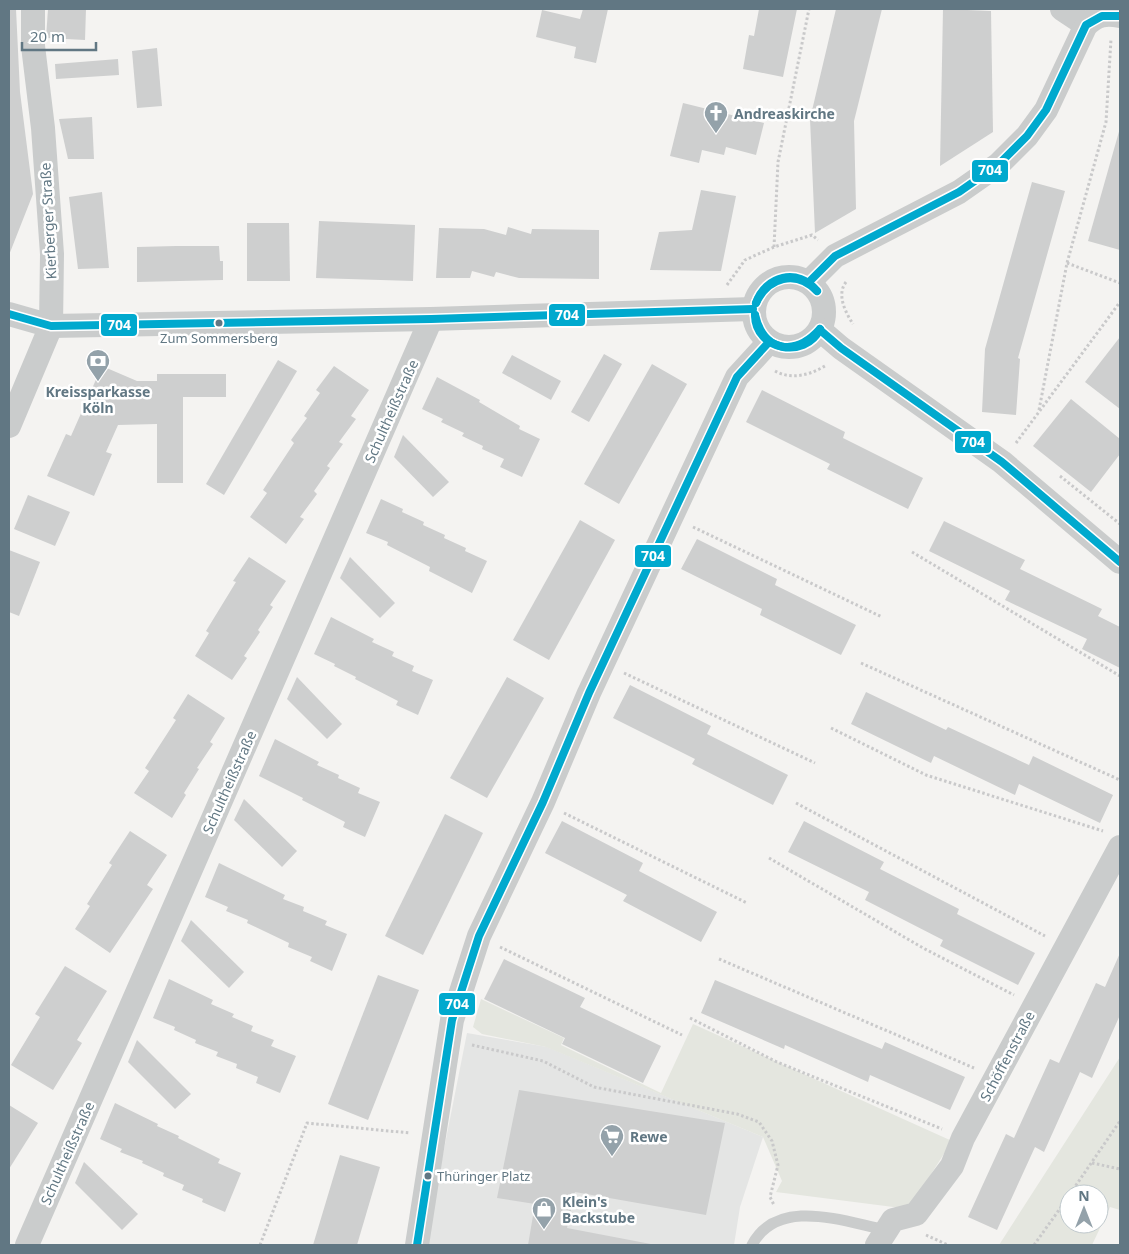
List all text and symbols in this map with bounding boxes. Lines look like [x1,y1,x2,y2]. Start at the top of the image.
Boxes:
scale bar [22,20,96,52]
text: 20 m [30,26,65,46]
church icon: Andreaskirche [703,100,729,134]
place label: Andreaskirche [734,104,835,123]
line badge: 704 [971,159,1009,183]
text: 704 [978,160,1002,179]
street label: Kierberger Straße [35,162,61,280]
line badge: 704 [548,303,586,327]
text: 704 [555,305,579,324]
line badge: 704 [100,313,138,337]
text: 704 [107,315,131,334]
marker: Zum Sommersberg [214,318,224,328]
place label: Zum Sommersberg [160,329,278,347]
bank icon: Kreissparkasse Köln [85,348,111,382]
street label: Schultheißstraße [360,356,422,466]
place label: Kreissparkasse Köln [46,382,150,417]
line badge: 704 [954,430,992,454]
text: 704 [961,432,985,451]
line badge: 704 [634,544,672,568]
text: 704 [641,546,665,565]
street label: Schultheißstraße [198,727,260,837]
line badge: 704 [438,992,476,1016]
text: 704 [445,994,469,1013]
street label: Schöffenstraße [975,1008,1039,1104]
street label: Schultheißstraße [36,1098,98,1208]
supermarket icon: Rewe [599,1123,625,1157]
place label: Rewe [630,1127,668,1146]
place label: Thüringer Platz [437,1167,530,1185]
marker: Thüringer Platz [423,1171,433,1181]
north arrow [1059,1184,1109,1234]
text: N [1078,1186,1090,1205]
place label: Klein's Backstube [562,1192,635,1227]
shop icon: Klein's Backstube [531,1196,557,1230]

